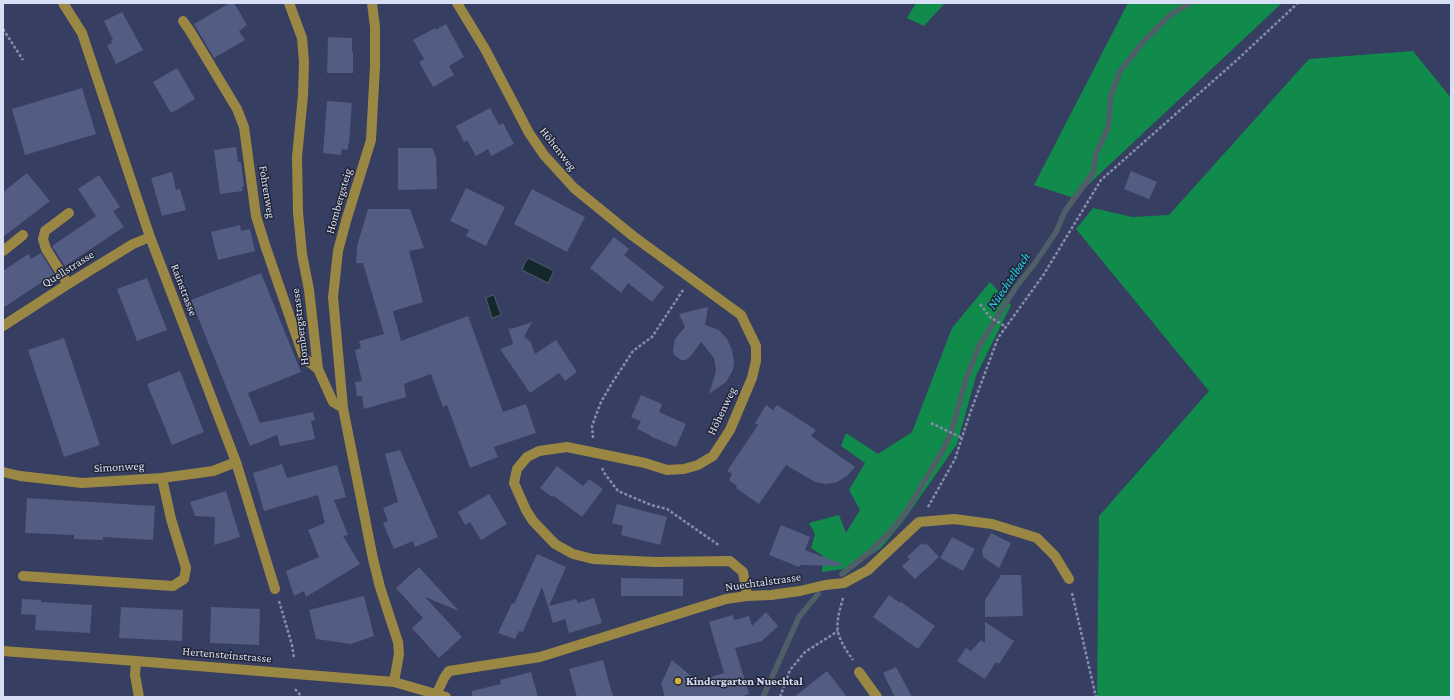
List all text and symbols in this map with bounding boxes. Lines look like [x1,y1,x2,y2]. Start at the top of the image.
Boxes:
street label: Höhenweg [536,124,580,174]
street label: Fohrenweg [256,164,278,220]
street label: Hombergsteig [323,167,355,235]
street label: Quellstrasse [39,247,97,291]
water label: Nüechtelbach [984,250,1034,312]
street label: Rainstrasse [167,262,201,318]
street label: Hombergstrasse [288,288,312,366]
street label: Höhenweg [704,385,740,437]
street label: Simonweg [93,458,145,476]
street label: Nuechtalstrasse [724,570,802,594]
street label: Hertensteinstrasse [182,644,272,666]
place label: Kindergarten Nuechtal [686,674,803,688]
marker: Kindergarten Nuechtal [673,676,683,686]

